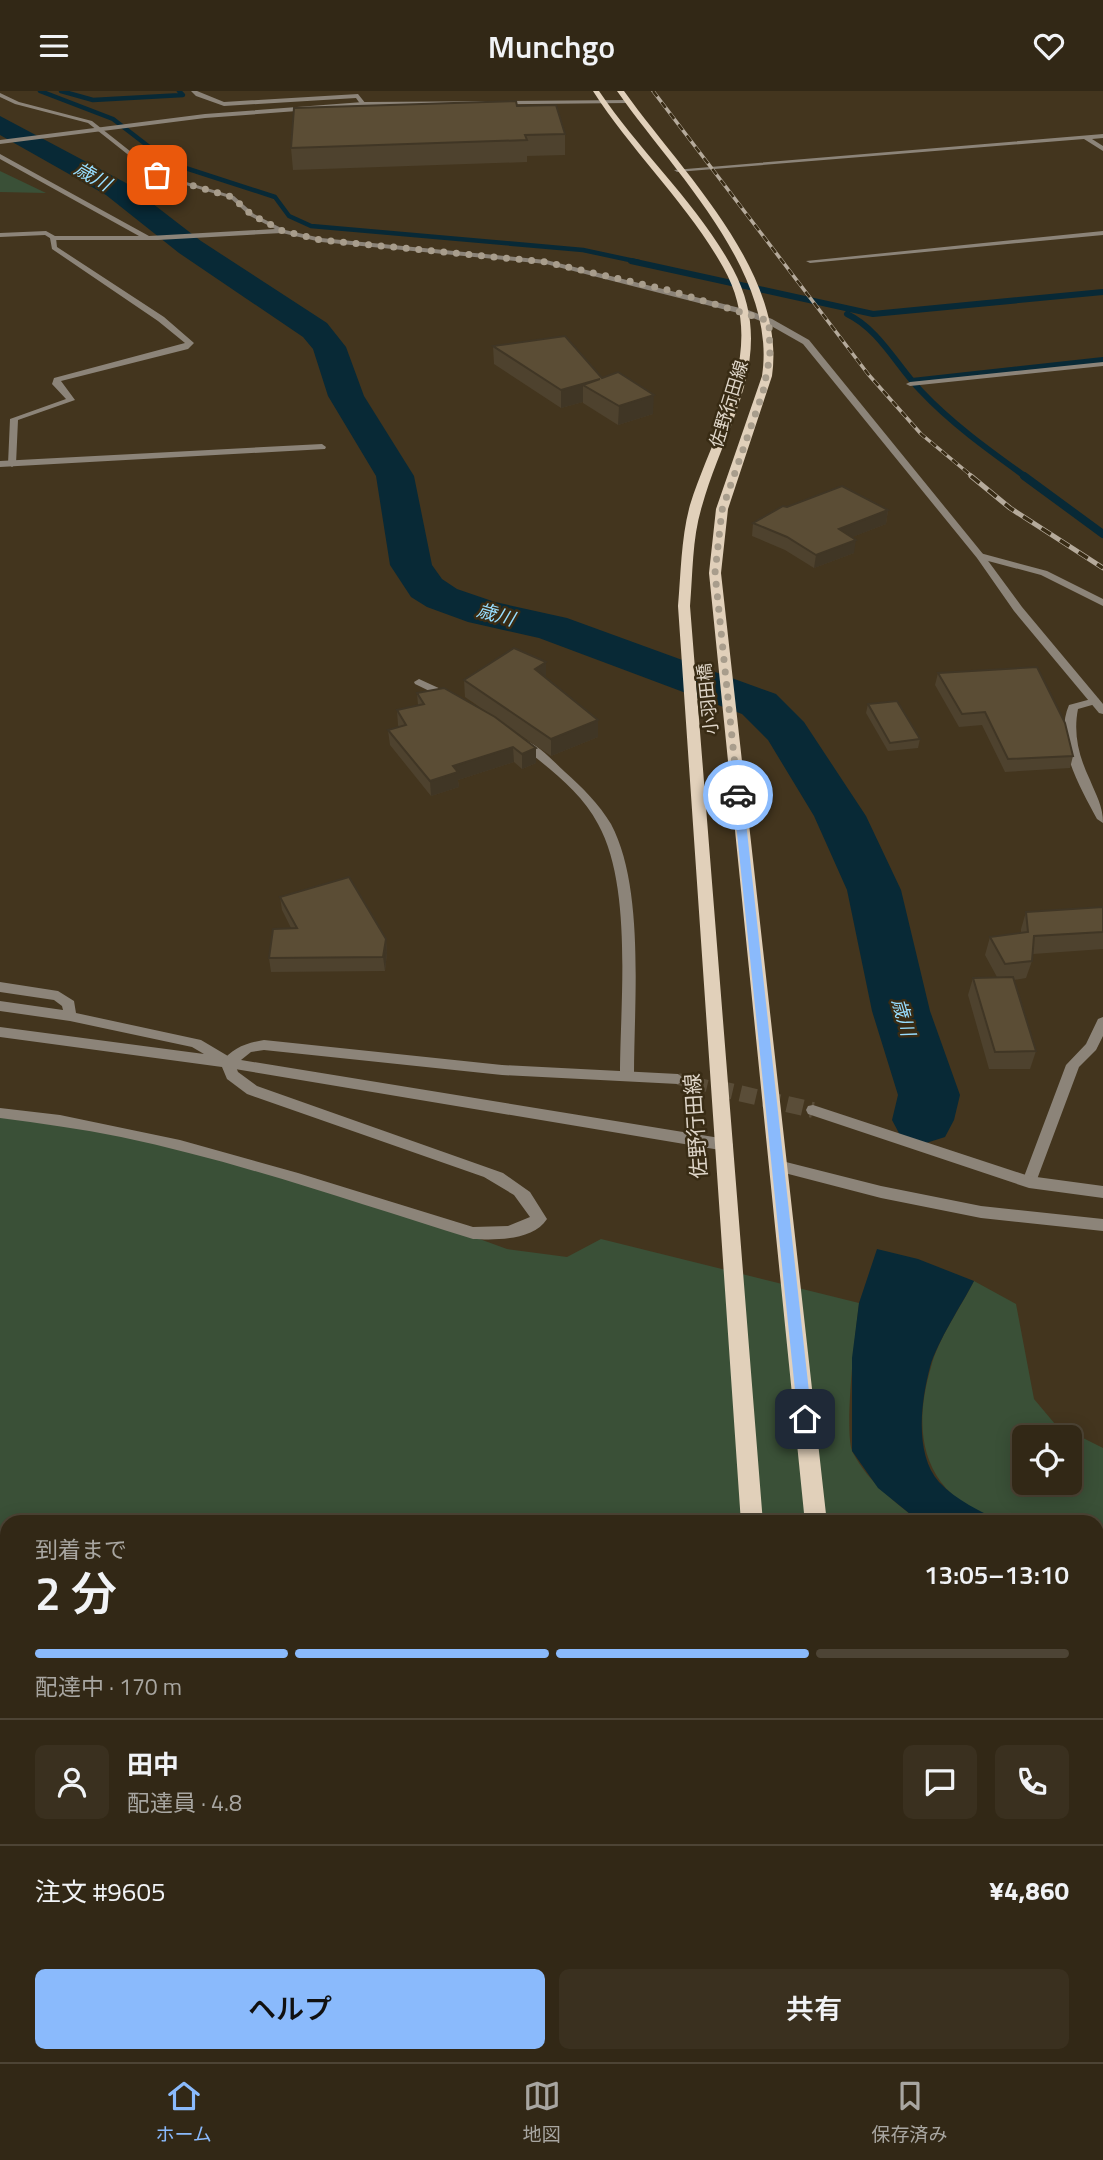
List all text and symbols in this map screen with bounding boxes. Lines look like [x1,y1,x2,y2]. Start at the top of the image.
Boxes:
text: Munchgo [488,22,615,70]
icon: menu [35,27,73,65]
icon: heart [1030,27,1068,65]
pin [127,145,187,205]
water label: 歳川 [70,154,119,199]
icon: bag [138,156,176,194]
street label: 佐野行田線 [702,357,755,451]
water label: 歳川 [474,594,520,633]
street label: 小羽田橋 [690,662,725,736]
courier [703,760,773,830]
icon: car [719,776,757,814]
water label: 歳川 [885,995,924,1041]
street label: 佐野行田線 [675,1073,715,1180]
pin [775,1389,835,1449]
icon: home [786,1400,824,1438]
map controls [1012,1425,1082,1495]
button: locate [1012,1425,1082,1495]
text: 到着まで [35,1532,127,1567]
text: 13:05–13:10 [924,1555,1069,1594]
text: 2 分 [35,1558,117,1628]
text: 配達中 · 170 m [35,1669,182,1704]
button: person [35,1745,109,1819]
text: 田中 [127,1745,179,1784]
button: chat [903,1745,977,1819]
button: phone [995,1745,1069,1819]
text: 配達員 · 4.8 [127,1785,242,1820]
text: ¥4,860 [989,1871,1069,1910]
text: 注文 #9605 [35,1872,166,1911]
button: ヘルプ [35,1969,545,2049]
button: 共有 [559,1969,1069,2049]
tab: ホーム [155,2077,212,2148]
tab: 地図 [523,2077,561,2148]
tab: 保存済み [872,2077,948,2148]

